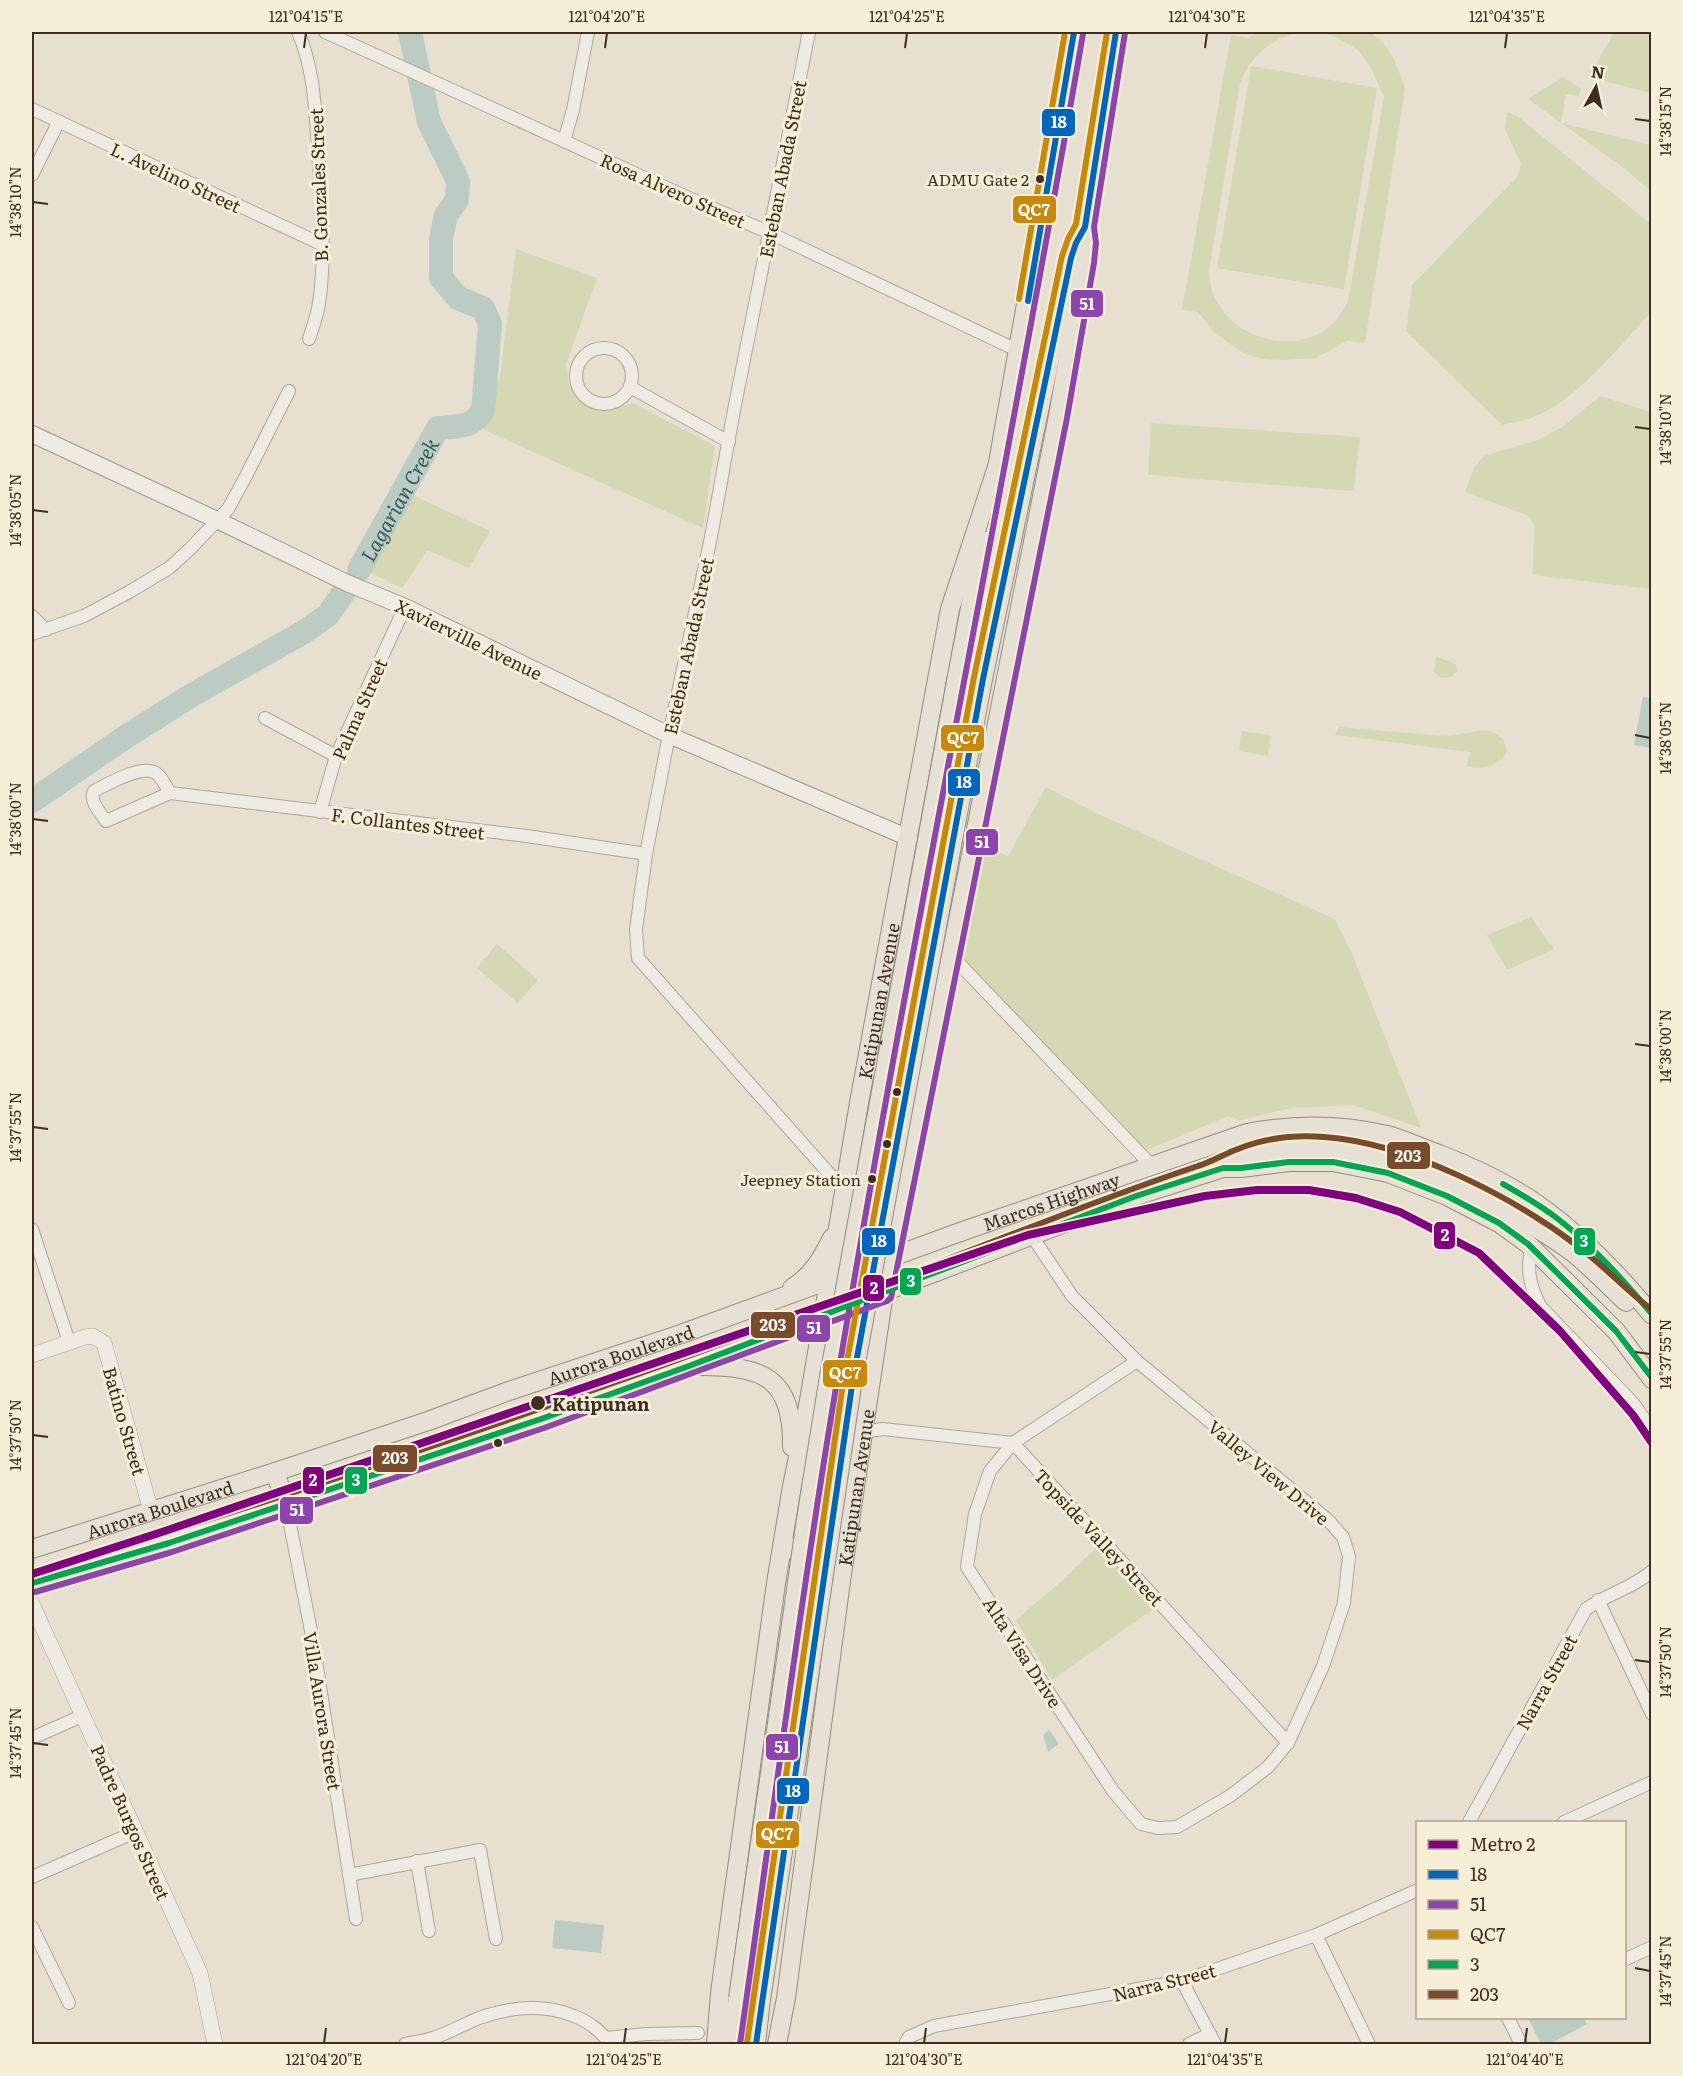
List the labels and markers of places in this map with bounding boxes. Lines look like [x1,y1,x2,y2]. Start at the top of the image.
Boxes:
place label: ADMU Gate 2 [927,167,1029,191]
marker: ADMU Gate 2 [1034,173,1046,185]
unlabelled marker [891,1086,903,1098]
unlabelled marker [881,1138,893,1150]
place label: Jeepney Station [740,1167,861,1191]
marker: Jeepney Station [866,1173,878,1185]
place label: Katipunan [552,1390,650,1417]
marker: Katipunan [529,1394,547,1412]
unlabelled marker [492,1437,504,1449]

